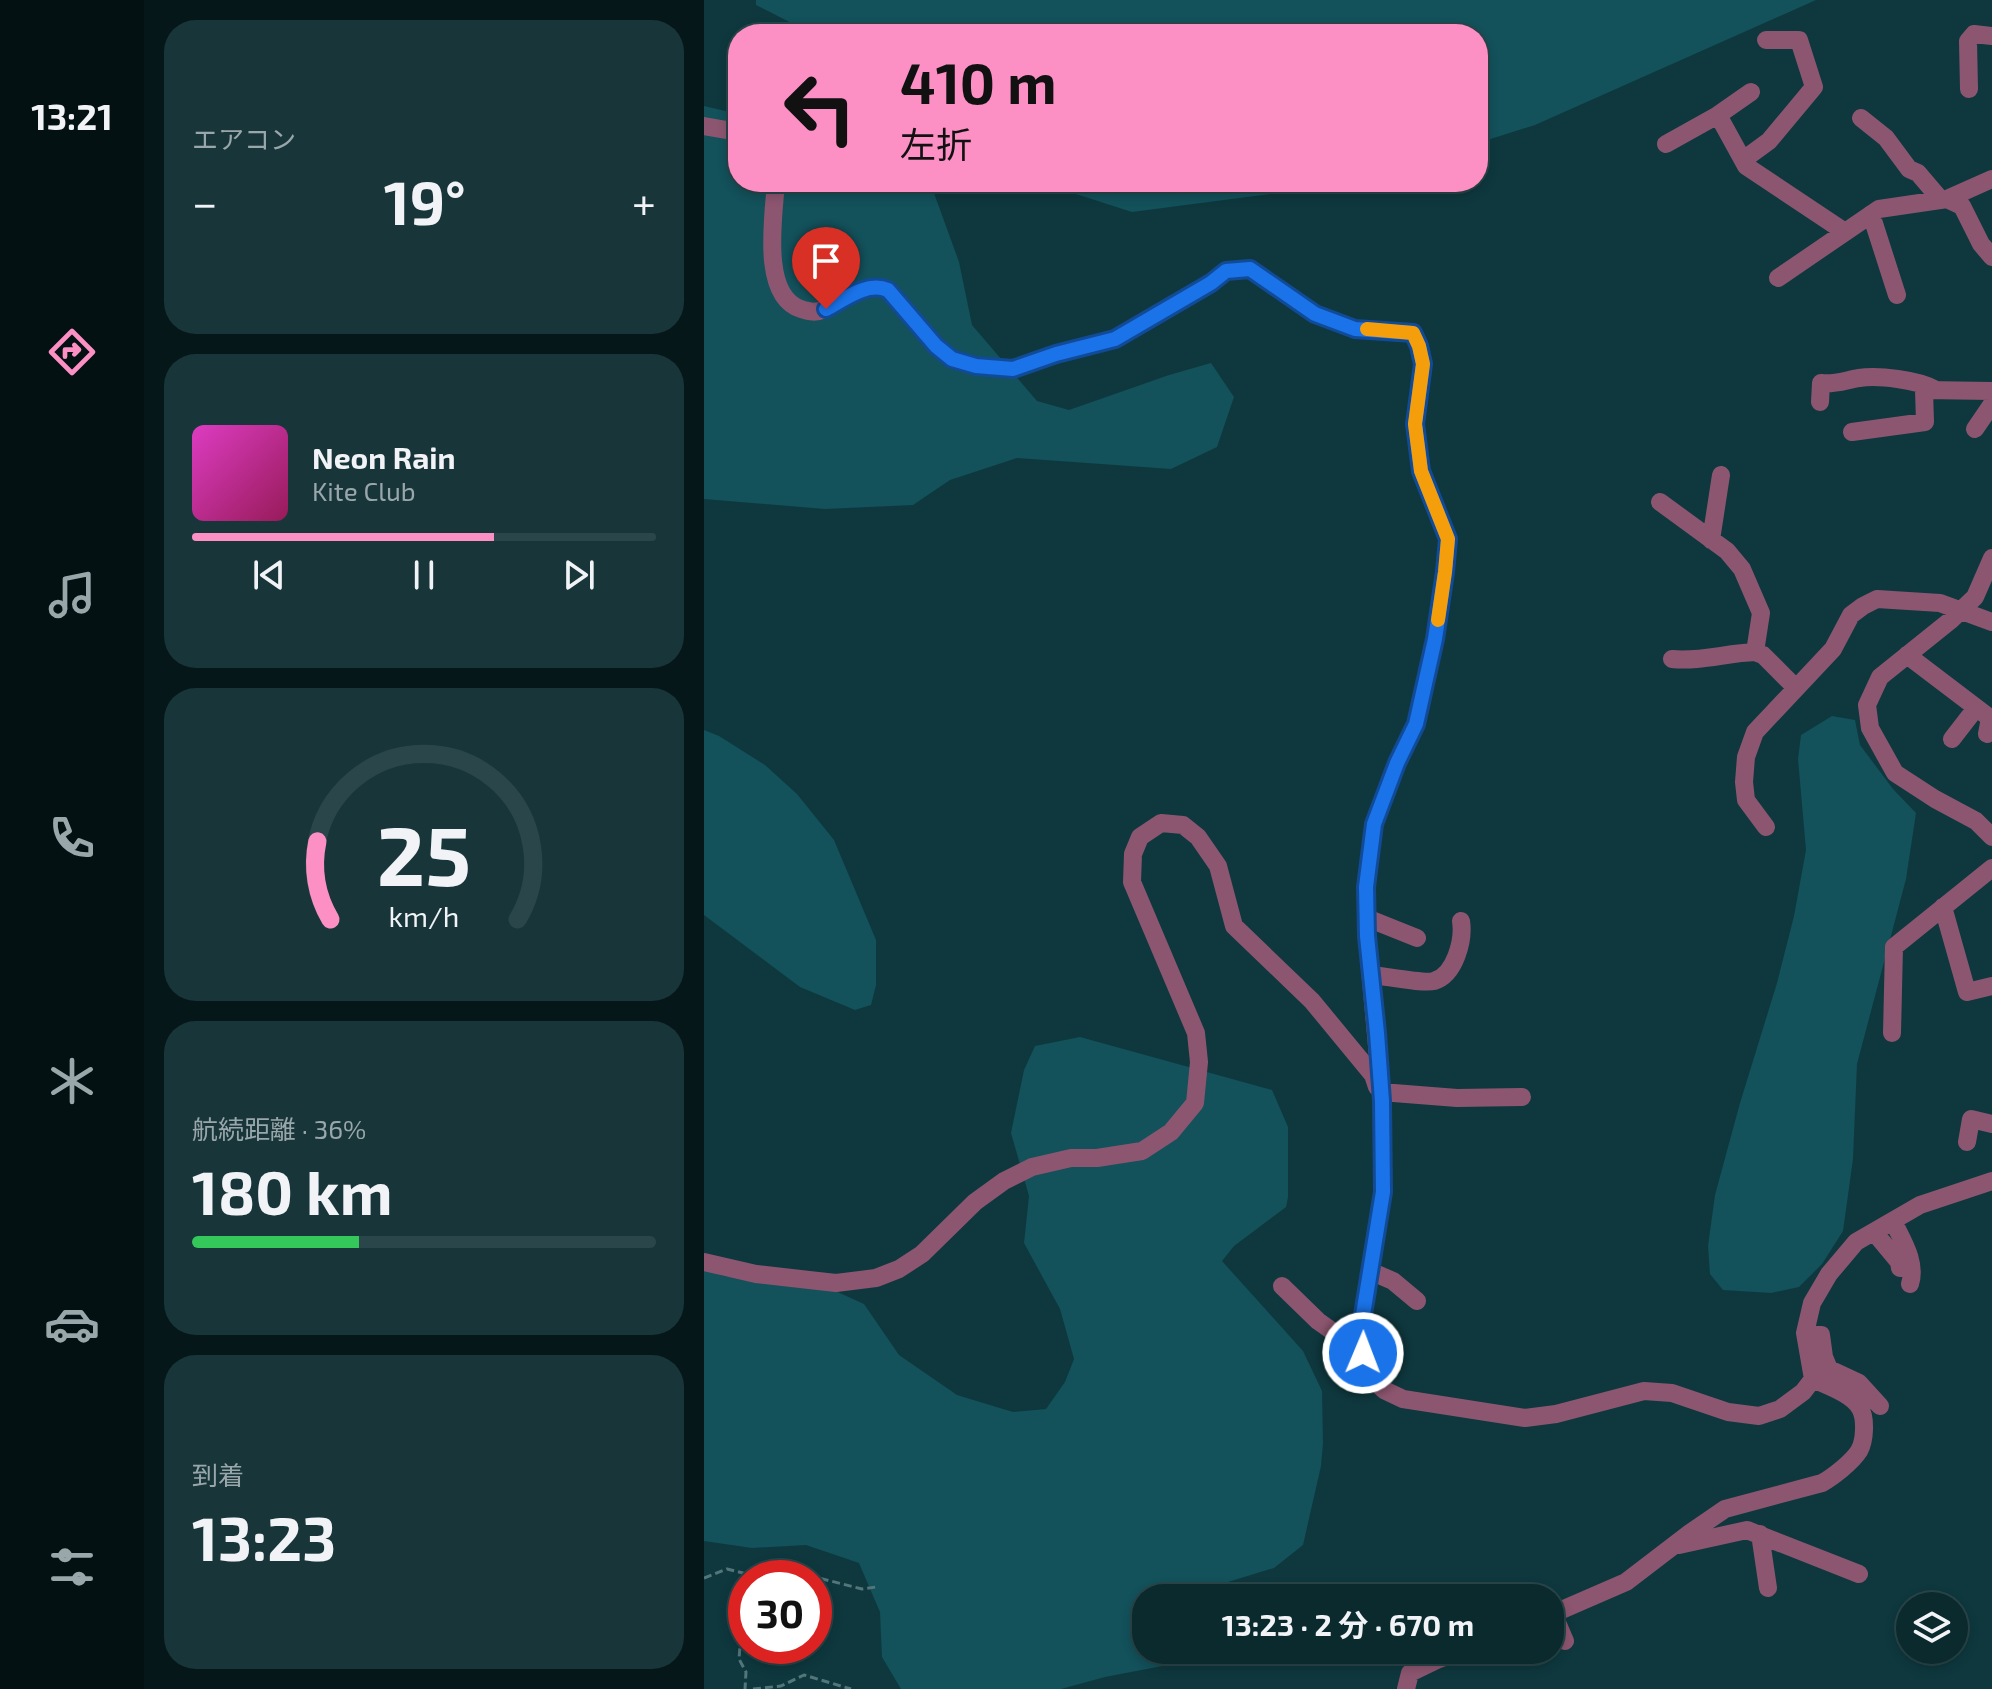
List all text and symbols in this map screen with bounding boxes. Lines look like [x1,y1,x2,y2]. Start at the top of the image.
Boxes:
text: 410 m [900,48,1057,115]
icon: left [768,56,872,160]
text: 13:21 [31,94,113,137]
text: 左折 [900,122,972,165]
text: エアコン [192,123,296,154]
text: 19° [384,165,466,237]
text: − [192,175,218,228]
text: + [632,175,656,228]
pin [792,227,860,309]
icon: arrive [804,239,848,283]
icon: directions [44,324,100,380]
text: Neon Rain [312,439,456,475]
text: Kite Club [312,475,416,506]
icon: previous [247,553,291,597]
icon: pause [402,553,446,597]
icon: next [557,553,601,597]
icon: music [44,567,100,623]
text: 25 [377,803,471,903]
icon: phone [44,810,100,866]
text: km/h [389,899,459,934]
icon: climate [44,1053,100,1109]
text: 航続距離 · 36% [192,1113,366,1144]
text: 180 km [192,1155,393,1227]
icon: car [44,1296,100,1352]
position arrow [1321,1311,1405,1395]
text: 到着 [192,1459,244,1490]
text: 13:23 [192,1501,336,1573]
icon: filters [44,1539,100,1595]
speed limit sign: 30 [728,1560,832,1664]
map controls [1896,1592,1968,1664]
button: layers [1896,1592,1968,1664]
text: 13:23 · 2 分 · 670 m [1222,1606,1474,1642]

